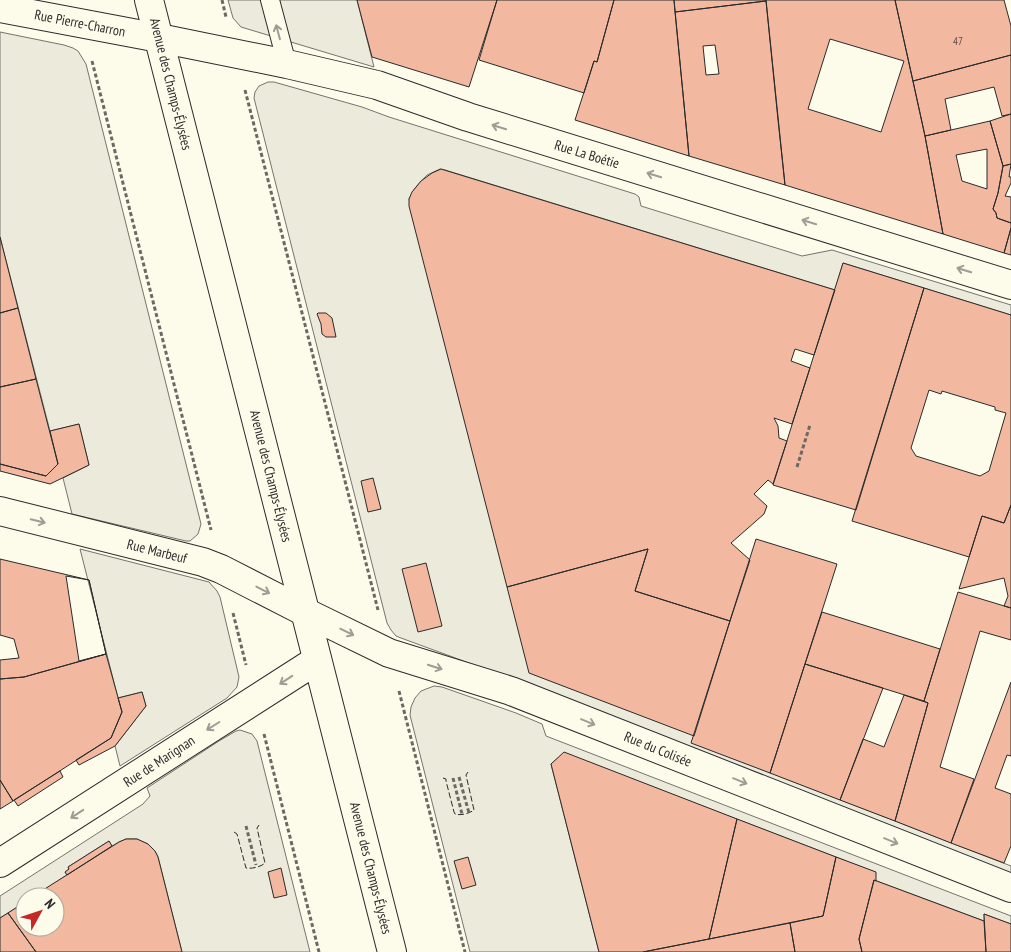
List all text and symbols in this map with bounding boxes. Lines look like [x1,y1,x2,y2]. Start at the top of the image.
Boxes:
street label: Rue Pierre-Charron [33,5,127,41]
street label: Avenue des Champs-Élysées [146,16,196,152]
one-way arrow [273,24,283,40]
house number: 47 [953,34,963,48]
one-way arrow [491,121,507,131]
street label: Rue La Boétie [552,136,622,172]
one-way arrow [646,169,662,179]
one-way arrow [801,217,817,227]
one-way arrow [957,265,973,275]
street label: Avenue des Champs-Élysées [246,408,296,544]
one-way arrow [29,517,45,526]
street label: Rue Marbeuf [125,535,189,567]
one-way arrow [255,586,270,595]
one-way arrow [339,628,354,638]
one-way arrow [427,663,443,673]
one-way arrow [280,675,294,685]
one-way arrow [581,718,596,727]
one-way arrow [207,721,221,731]
street label: Rue du Colisée [622,727,695,771]
street label: Rue de Marignan [120,731,198,791]
one-way arrow [731,777,747,786]
street label: Avenue des Champs-Élysées [346,800,396,936]
one-way arrow [70,809,84,819]
one-way arrow [883,836,898,846]
north arrow [15,887,65,937]
text: N [41,895,59,912]

